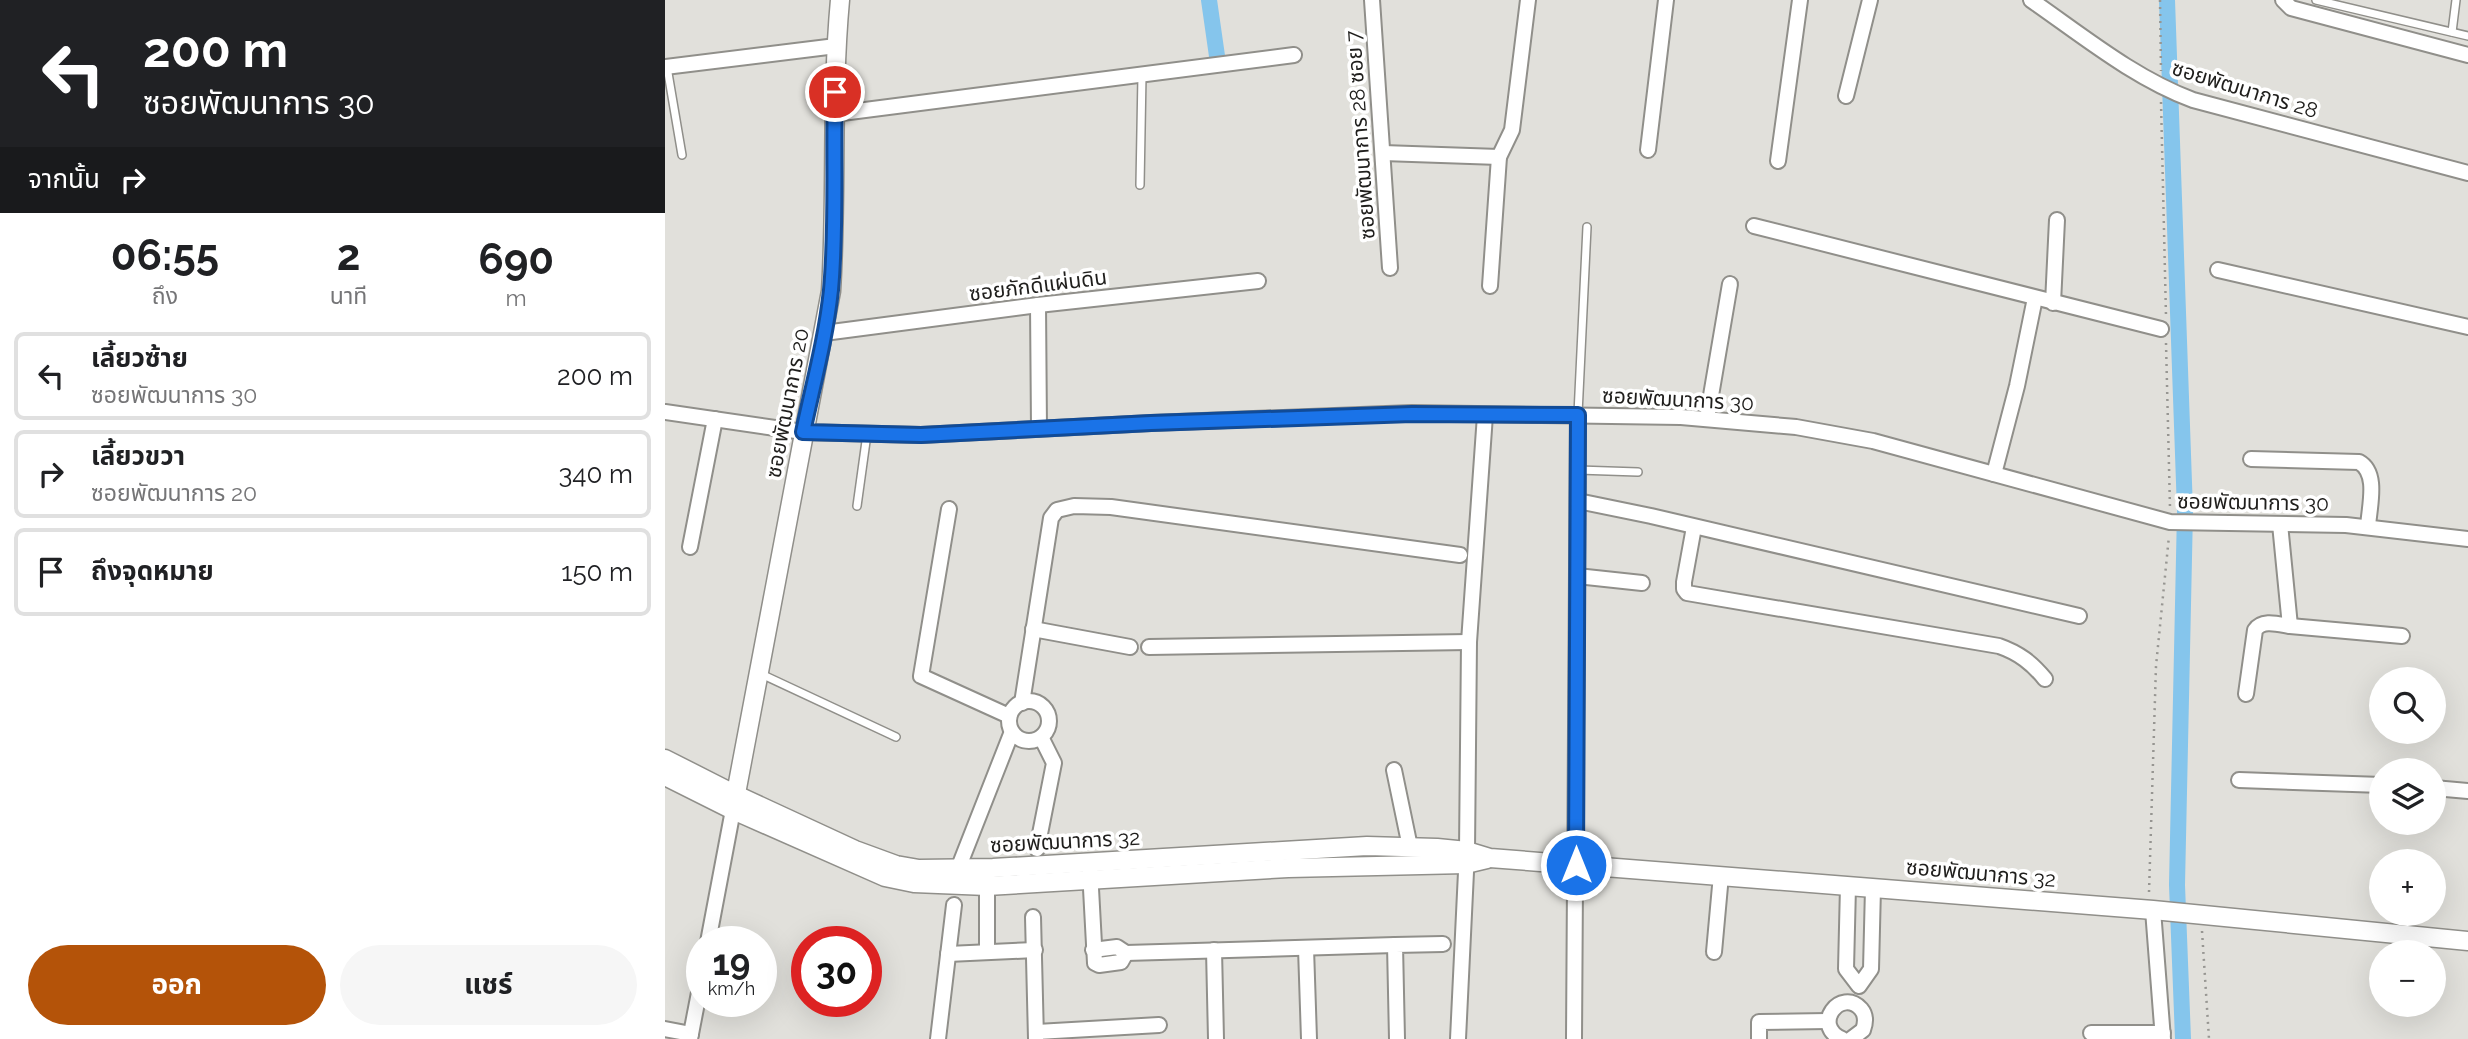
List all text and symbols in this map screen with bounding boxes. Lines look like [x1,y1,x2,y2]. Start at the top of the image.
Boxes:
text: 200 m [143,21,288,78]
icon: left [28,28,119,119]
street label: ซอยพัฒนาการ 28 ซอย 7 [1340,29,1380,240]
street label: ซอยพัฒนาการ 28 [2169,55,2321,123]
pin [805,62,865,122]
icon: arrive [816,73,854,111]
text: ซอยพัฒนาการ 30 [143,84,375,121]
icon: right [114,161,152,199]
text: จากนั้น [28,164,100,194]
text: 06:55 [111,231,219,280]
text: 2 [337,231,360,280]
text: 690 [478,235,554,284]
street label: ซอยภักดีแผ่นดิน [968,264,1108,306]
text: ถึง [152,282,178,309]
text: นาที [330,282,367,309]
text: m [506,284,527,311]
street label: ซอยพัฒนาการ 20 [760,326,814,480]
text: เลี้ยวซ้าย [91,343,188,373]
icon: left [32,357,70,395]
text: 200 m [557,361,633,391]
text: ซอยพัฒนาการ 30 [91,381,257,408]
street label: ซอยพัฒนาการ 30 [1601,383,1755,415]
text: เลี้ยวขวา [91,441,185,471]
icon: right [32,455,70,493]
text: 340 m [558,459,633,489]
text: ซอยพัฒนาการ 20 [91,479,257,506]
street label: ซอยพัฒนาการ 30 [2177,488,2329,516]
icon: arrive [32,553,70,591]
text: ถึงจุดหมาย [91,556,214,586]
text: 150 m [561,557,633,587]
map controls [2369,667,2446,1017]
button: search [2369,667,2446,744]
button: layers [2369,758,2446,835]
street label: ซอยพัฒนาการ 32 [989,825,1141,857]
position arrow [1539,828,1613,902]
button: + [2369,849,2446,926]
street label: ซอยพัฒนาการ 32 [1905,854,2057,892]
speed limit sign: 30 [791,926,882,1017]
button: − [2369,940,2446,1017]
text: 19 [713,942,750,983]
button: ออก [28,945,326,1025]
button: แชร์ [340,945,637,1025]
text: km/h [708,978,755,999]

